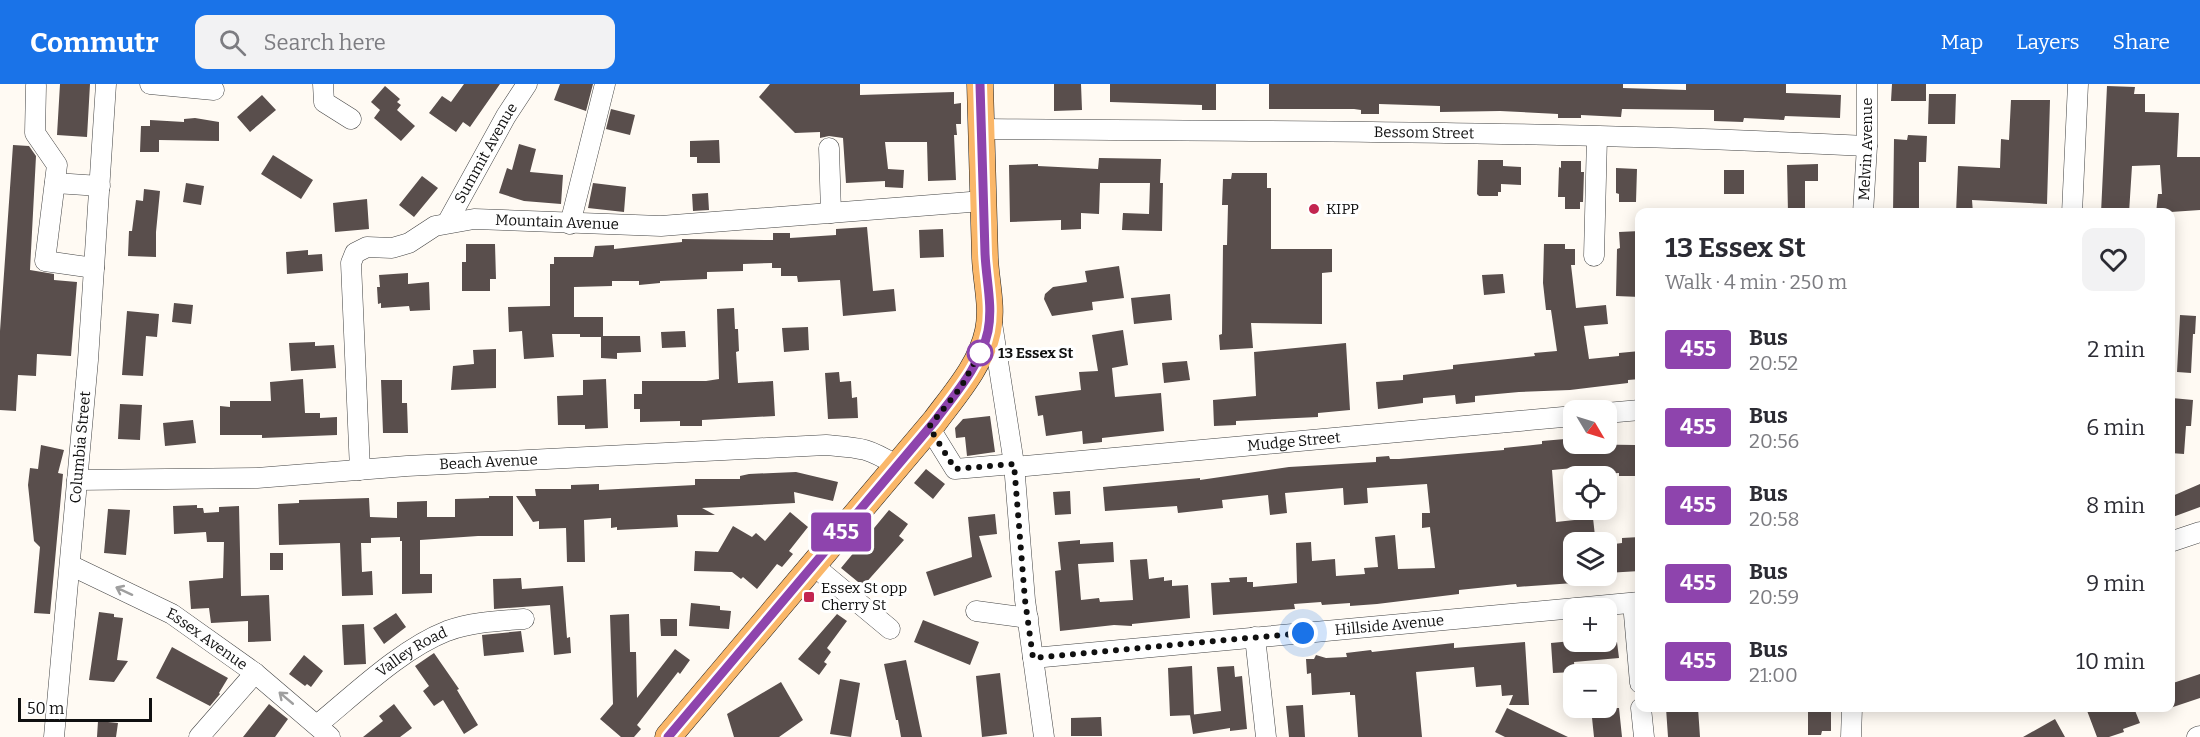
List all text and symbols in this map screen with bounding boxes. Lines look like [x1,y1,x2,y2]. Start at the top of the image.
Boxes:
search box [195,15,615,69]
text: Commutr [30,26,159,59]
icon: search [216,26,249,59]
text: Search here [264,29,386,56]
text: Map [1941,29,1983,55]
text: Layers [2016,29,2080,55]
text: Share [2113,29,2170,55]
street label: Melvin Avenue [1855,98,1876,201]
street label: Summit Avenue [451,99,521,207]
street label: Bessom Street [1374,123,1475,142]
place label: KIPP [1326,200,1359,218]
marker: KIPP [1307,202,1321,216]
street label: Mountain Avenue [495,211,619,233]
button: heart [2082,228,2145,291]
text: 13 Essex St [1665,231,1806,264]
text: Walk · 4 min · 250 m [1665,270,1847,294]
text: Bus [1749,324,1788,351]
text: 455 [1680,336,1716,362]
text: 2 min [2087,336,2145,363]
marker: 13 Essex St [967,340,993,366]
place label: 13 Essex St [998,344,1073,362]
text: 20:52 [1749,351,1798,375]
street label: Columbia Street [66,390,94,504]
north arrow [1563,400,1617,454]
map controls [1563,400,1617,718]
text: Bus [1749,402,1788,429]
text: 455 [1680,414,1716,440]
text: 6 min [2086,414,2145,441]
street label: Mudge Street [1247,428,1342,455]
text: 20:56 [1749,429,1799,453]
street label: Beach Avenue [439,450,538,473]
button: locate [1563,466,1617,520]
text: Bus [1749,480,1788,507]
text: 455 [1680,492,1716,518]
text: 8 min [2086,492,2145,519]
text: 20:58 [1749,507,1800,531]
line badge: 455 [806,512,876,552]
text: 455 [823,519,859,545]
button: layers [1563,532,1617,586]
text: Bus [1749,558,1788,585]
text: 455 [1680,570,1716,596]
text: 9 min [2086,570,2145,597]
place label: Essex St opp Cherry St [821,579,907,614]
one-way arrow [116,584,134,596]
text: 20:59 [1749,585,1799,609]
marker: Essex St opp Cherry St [802,590,816,604]
button: + [1563,598,1617,652]
street label: Essex Avenue [164,604,251,674]
street label: Hillside Avenue [1334,611,1445,639]
your location [1288,618,1318,648]
street label: Valley Road [373,623,450,681]
text: Bus [1749,636,1788,663]
text: 455 [1680,648,1716,674]
text: 10 min [2076,648,2145,675]
text: 21:00 [1749,663,1798,687]
button: − [1563,664,1617,718]
one-way arrow [279,691,294,705]
scale bar [18,695,152,722]
text: 50 m [27,699,64,718]

